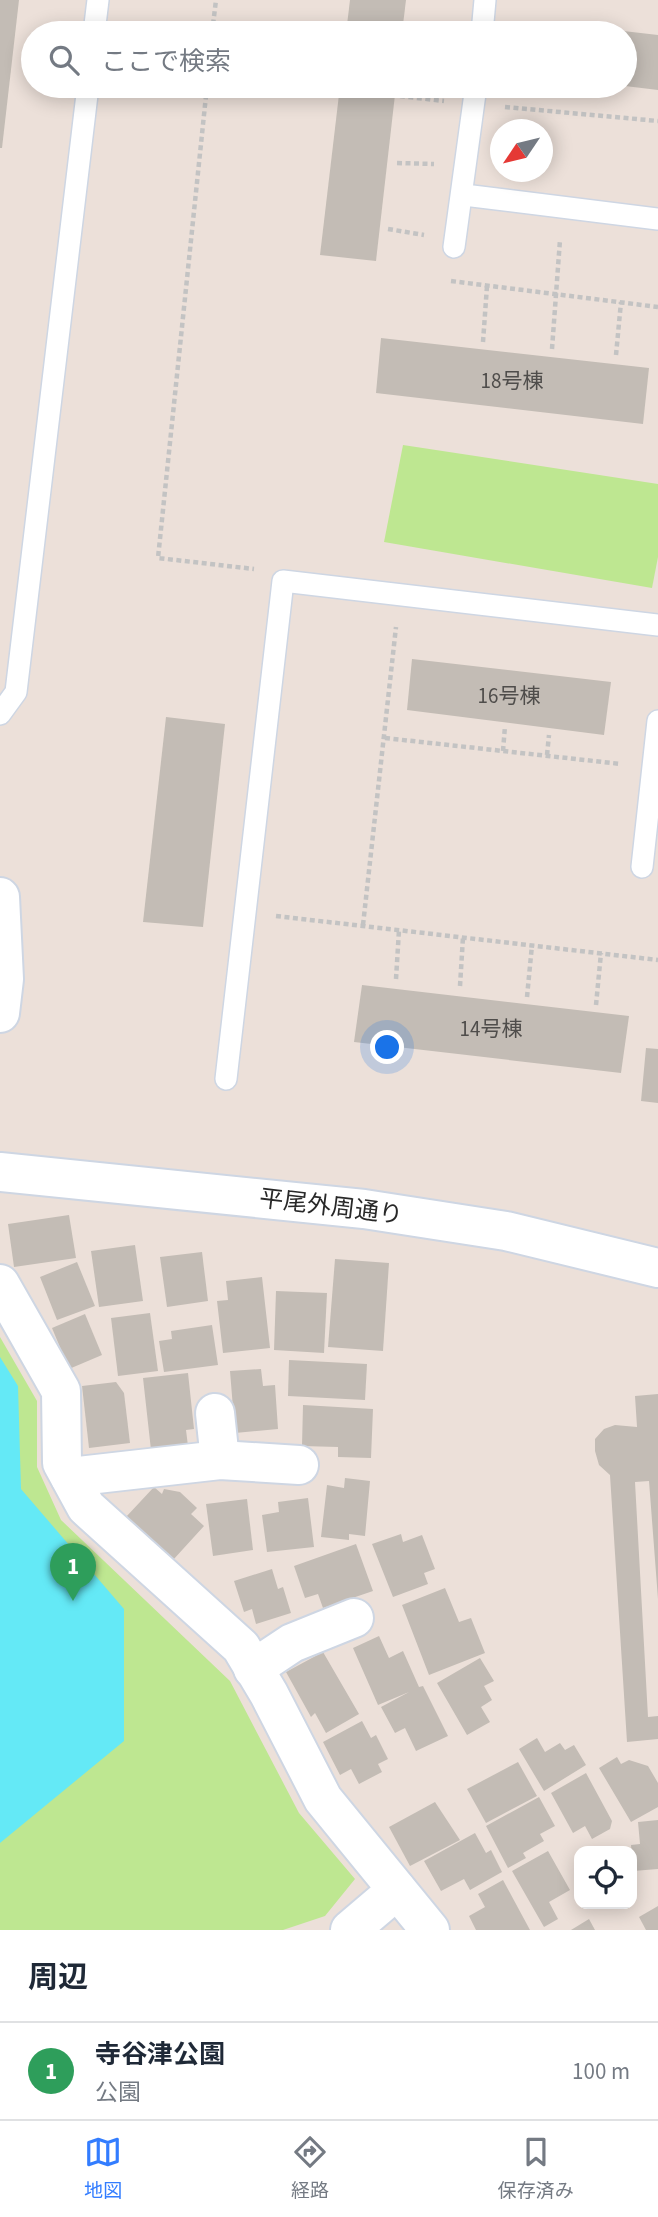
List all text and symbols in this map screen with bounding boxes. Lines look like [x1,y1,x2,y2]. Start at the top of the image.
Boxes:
search box [21,21,637,98]
icon: search [45,41,83,79]
text: ここで検索 [101,43,231,80]
north arrow [490,119,553,182]
house number: 18号棟 [481,366,543,396]
house number: 16号棟 [478,681,540,711]
house number: 14号棟 [460,1014,522,1044]
your location [370,1030,404,1064]
street label: 平尾外周通り [257,1181,405,1233]
pin: 1 [50,1543,96,1601]
map controls [574,1846,637,1909]
button: locate [574,1846,637,1909]
text: 周辺 [28,1956,88,1999]
text: 寺谷津公園 [95,2036,225,2073]
text: 1 [45,2055,57,2088]
text: 100 m [572,2055,630,2088]
text: 公園 [95,2076,141,2109]
tab: 地図 [84,2133,122,2205]
tab: 経路 [291,2133,329,2205]
tab: 保存済み [498,2133,574,2205]

